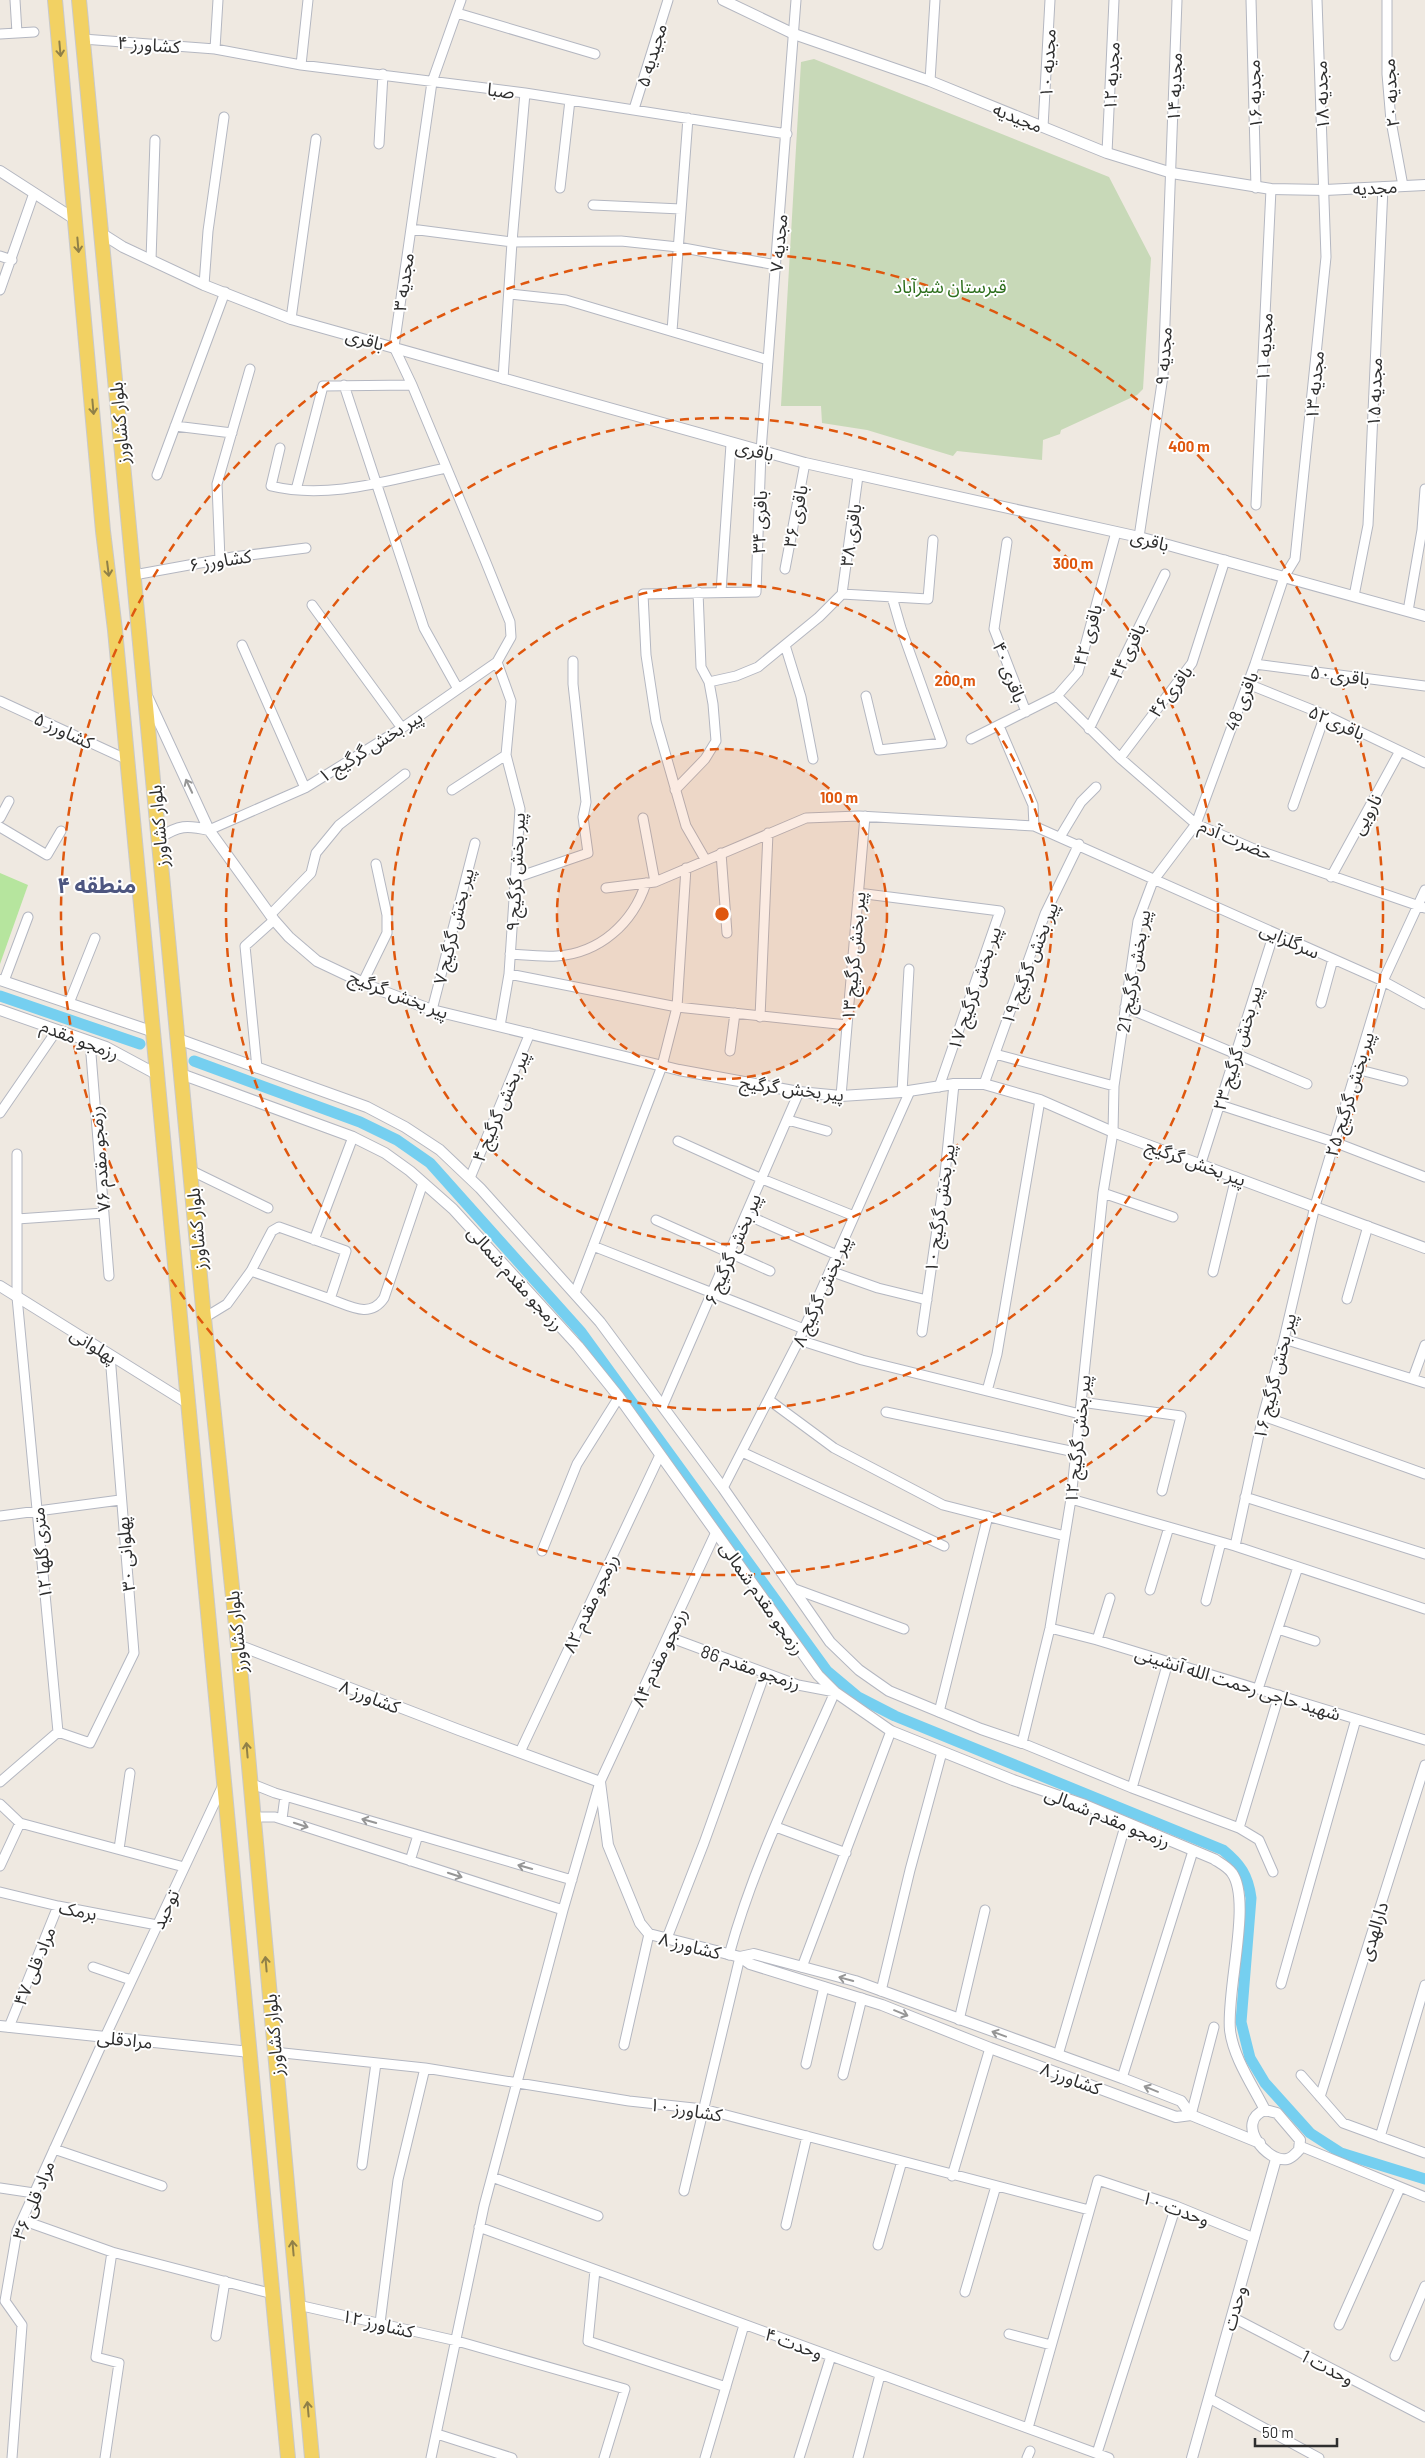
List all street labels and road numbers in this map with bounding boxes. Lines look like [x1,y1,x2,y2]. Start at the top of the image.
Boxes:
street label: مجیدیه ۵ [631,21,671,89]
street label: مجدیه ۱۰ [1034,28,1060,98]
street label: کشاورز ۴ [117,31,182,58]
street label: مجدیه ۱۲ [1098,41,1124,111]
street label: مجدیه ۱۴ [1162,52,1186,122]
street label: مجدیه ۲۰ [1377,58,1403,128]
street label: مجدیه ۱۶ [1242,59,1266,129]
street label: مجدیه ۱۸ [1309,60,1333,130]
street label: صبا [486,77,516,103]
street label: مجیدیه [990,97,1046,137]
street label: مجدیه [1352,175,1398,199]
street label: مجدیه ۷ [764,213,792,273]
street label: مجدیه ۳ [388,251,418,313]
street label: مجدیه ۱۱ [1251,312,1277,382]
street label: باقری [343,323,387,356]
street label: مجدیه ۹ [1150,326,1176,386]
street label: مجدیه ۱۳ [1300,350,1328,420]
street label: مجدیه ۱۵ [1362,357,1386,427]
street label: بلوار کشاورز [104,381,135,466]
street label: باقری [733,435,777,466]
street label: باقری ۳۶ [778,483,813,549]
street label: باقری ۳۴ [747,490,772,554]
street label: باقری ۳۸ [835,502,866,568]
street label: باقری [1128,525,1172,556]
street label: کشاورز ۶ [187,544,254,577]
street label: باقری ۴۲ [1068,602,1107,669]
street label: باقری۴۴ [1104,619,1151,683]
street label: باقری ۴۰ [987,639,1032,706]
street label: باقری۵۰ [1309,660,1371,691]
street label: باقری۴۶ [1143,661,1197,722]
street label: باقری 48 [1220,668,1263,734]
street label: باقری۵۲ [1305,700,1369,745]
street label: پیر بخش گرگیج ۱ [314,705,428,789]
street label: کشاورز ۵ [30,707,98,754]
street label: بلوار کشاورز [143,784,174,869]
street label: نارویی [1346,790,1387,839]
street label: پیر بخش گرگیج ۹ [501,812,532,932]
street label: حضرت آدم [1194,814,1276,868]
street label: پیر بخش گرگیج ۷ [428,866,481,987]
street label: پیر بخش گرگیج ۱۳ [836,891,873,1022]
street label: پیر بخش گرگیج ۱۹ [996,899,1065,1028]
street label: پیر بخش گرگیج 21 [1111,908,1158,1035]
street label: سرگلزایی [1256,917,1323,964]
street label: پیر بخش گرگیج ۱۷ [943,923,1008,1054]
street label: پیر بخش گرگیج [345,965,452,1026]
street label: پیر بخش گرگیج ۲۳ [1208,983,1269,1114]
street label: رزمجو مقدم [36,1014,122,1068]
street label: پیر بخش گرگیج ۲۵ [1320,1029,1381,1160]
street label: پیر بخش گرگیج ۴ [467,1047,536,1166]
street label: پیر بخش گرگیج [738,1071,846,1108]
street label: رزمجو مقدم ۷۶ [83,1105,119,1213]
street label: پیر بخش گرگیج [1142,1134,1249,1193]
street label: پیر بخش گرگیج ۱۰ [919,1142,962,1274]
street label: بلوار کشاورز [181,1187,212,1272]
street label: پیر بخش گرگیج ۶ [699,1190,768,1309]
street label: رزمجو مقدم شمالی [460,1221,569,1338]
street label: پیر بخش گرگیج ۸ [787,1232,858,1351]
street label: پیر بخش گرگیج ۱۶ [1248,1311,1303,1442]
street label: پهلوانی [66,1322,121,1369]
street label: پیر بخش گرگیج ۱۲ [1059,1374,1098,1505]
street label: ۱۲ متری گلها [26,1506,57,1600]
street label: پهلوانی ۳۰ [111,1516,140,1592]
street label: رزمجو مقدم شمالی [712,1537,810,1661]
street label: رزمجو مقدم ۸۲ [558,1550,626,1658]
street label: بلوار کشاورز [221,1590,252,1675]
street label: رزمجو مقدم ۸۴ [627,1604,695,1712]
street label: رزمجو مقدم 86 [697,1640,804,1698]
street label: شهید حاجی رحمت الله آنشینی [1132,1641,1343,1726]
street label: کشاورز ۸ [336,1674,404,1719]
street label: رزمجو مقدم شمالی [1041,1782,1174,1856]
street label: توحید [146,1886,184,1933]
street label: برمک [57,1896,99,1925]
street label: دارالهدی [1354,1899,1393,1963]
street label: مراد قلی ۴۷ [8,1923,61,2009]
street label: کشاورز ۸ [656,1927,724,1964]
street label: بلوار کشاورز [258,1993,289,2078]
street label: مرادقلی [96,2025,154,2054]
street label: کشاورز ۸ [1037,2057,1105,2100]
street label: کشاورز ۱۰ [648,2092,725,2127]
street label: مراد قلی ۳۶ [7,2157,60,2243]
street label: وحدت ۱۰ [1139,2186,1213,2230]
street label: وحدت [1217,2283,1251,2333]
street label: کشاورز ۱۲ [340,2304,417,2343]
street label: وحدت ۴ [762,2322,826,2364]
street label: وحدت 1 [1298,2344,1358,2390]

